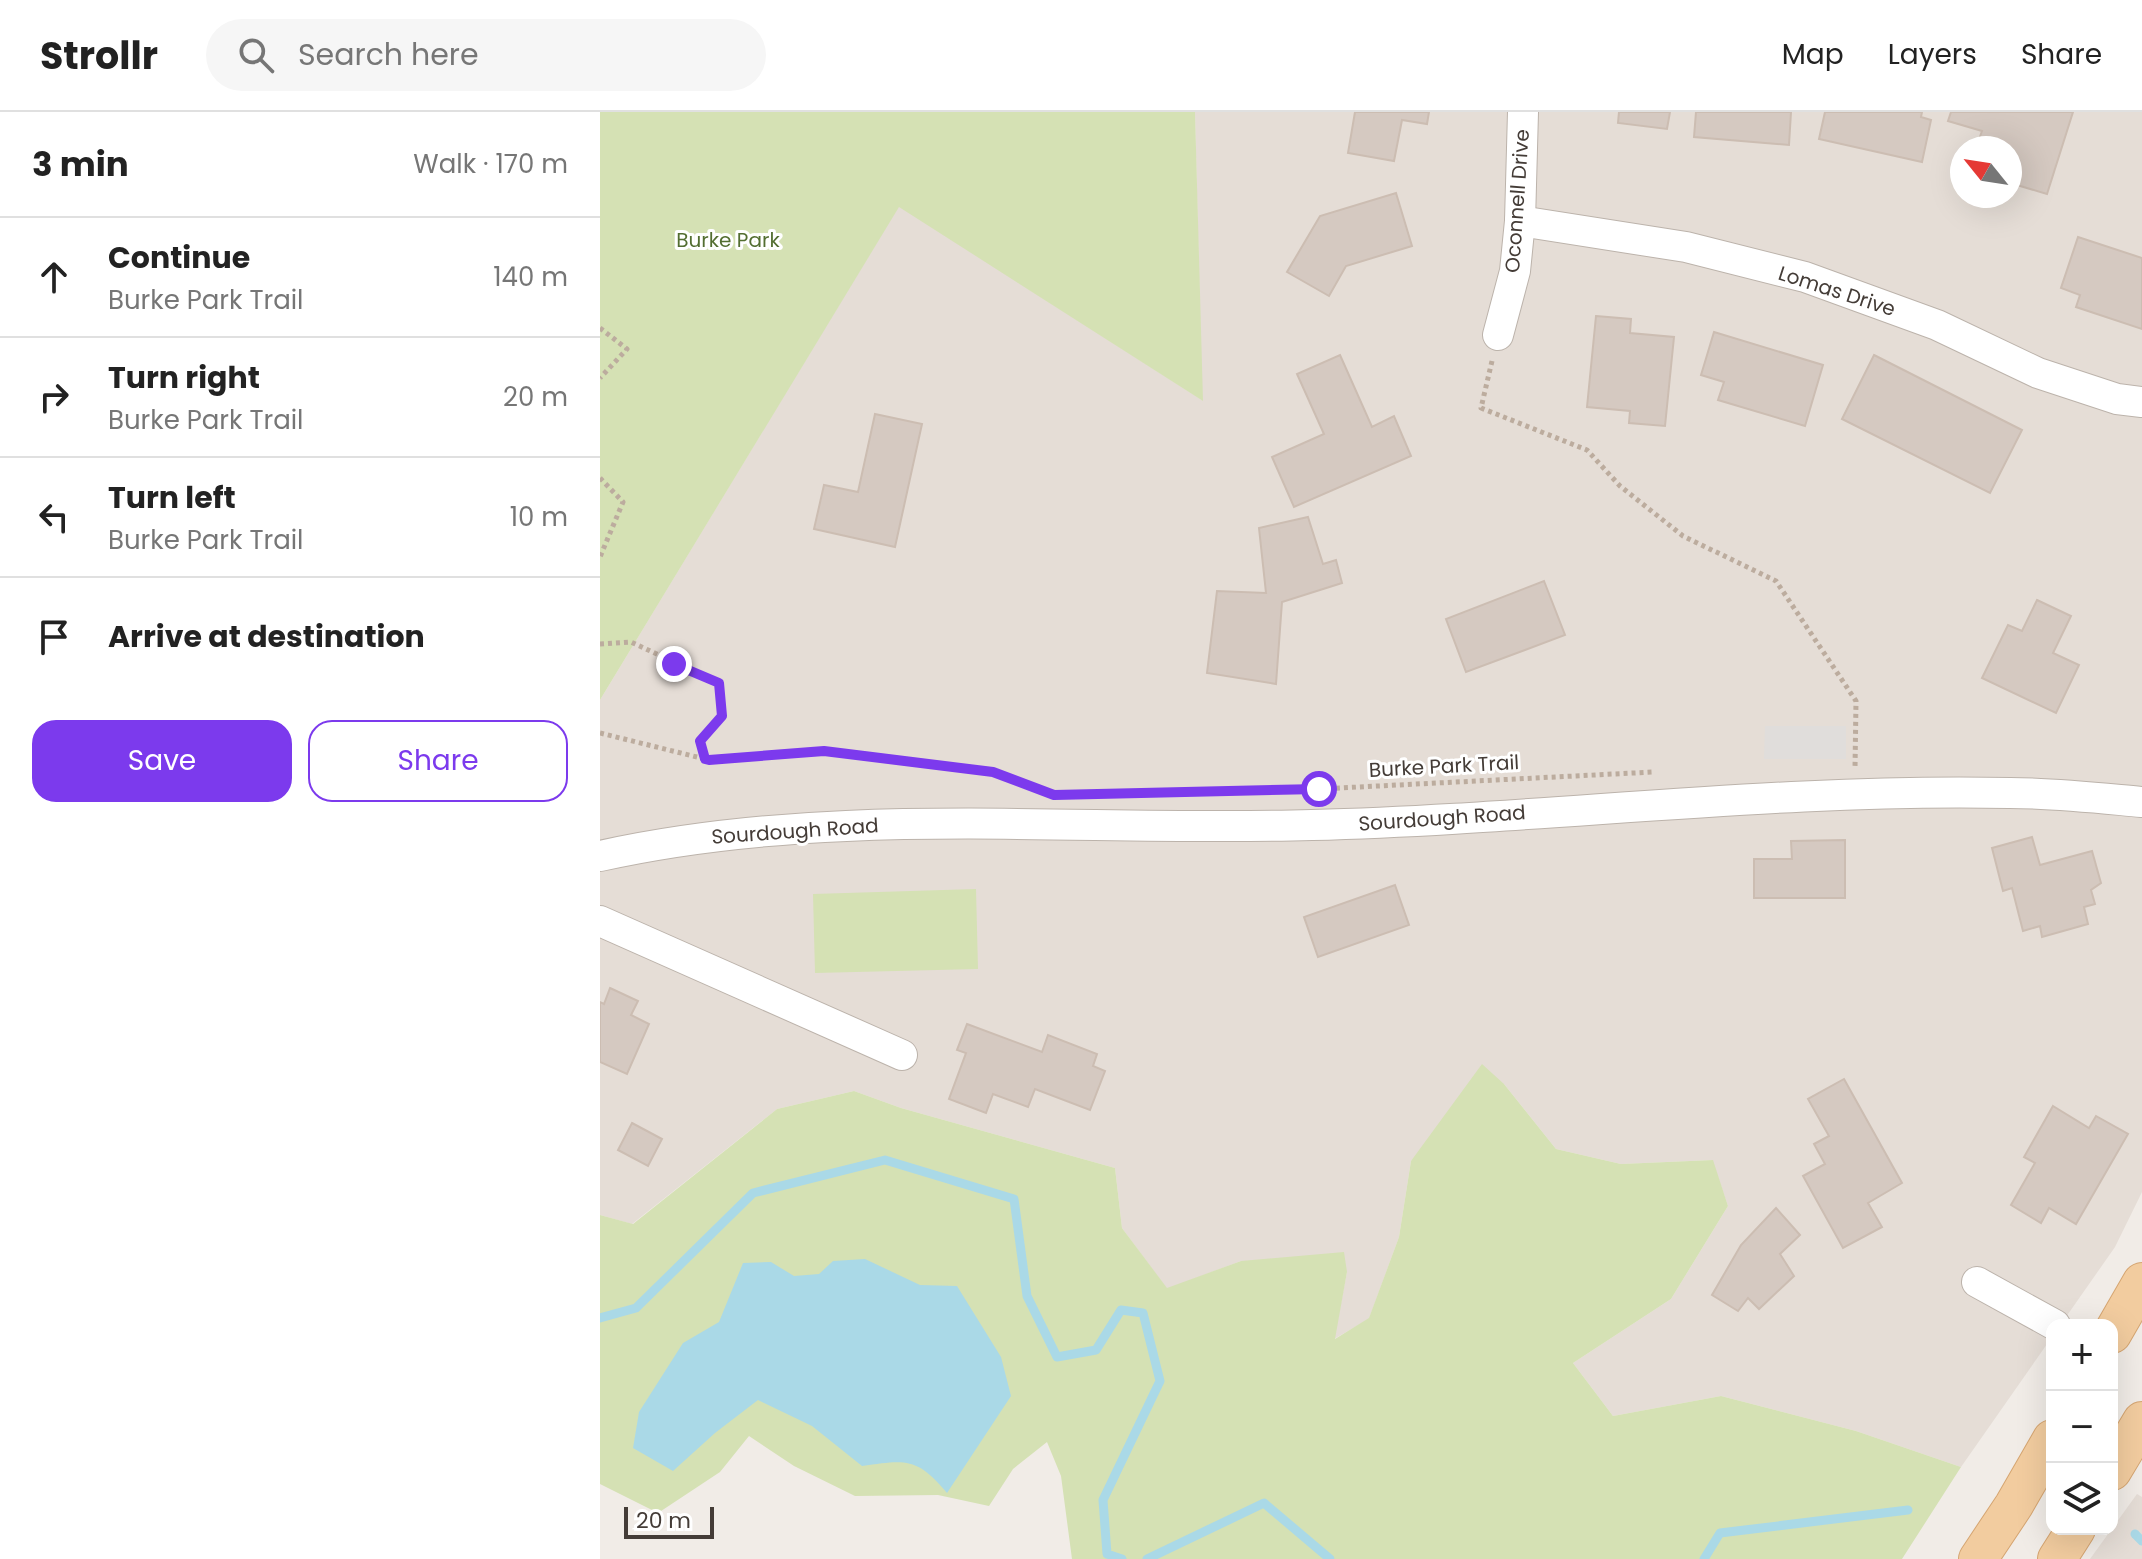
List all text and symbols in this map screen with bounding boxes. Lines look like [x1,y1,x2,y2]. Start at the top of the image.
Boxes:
search box [206,19,766,91]
text: Strollr [40,29,158,82]
icon: search [234,33,278,77]
text: Search here [298,33,479,76]
text: Map [1782,35,1844,74]
text: Layers [1888,35,1977,74]
text: Share [2021,35,2102,74]
street label: Oconnell Drive [1498,128,1536,274]
north arrow [1950,136,2022,208]
text: 3 min [32,140,129,188]
text: Walk · 170 m [413,146,568,182]
park label: Burke Park [676,226,780,254]
text: Continue [108,236,250,279]
icon: ahead [32,255,76,299]
text: 140 m [493,259,568,295]
street label: Lomas Drive [1775,259,1899,323]
text: Burke Park Trail [108,282,304,318]
text: Turn right [108,356,260,399]
icon: right [32,375,76,419]
text: 20 m [503,379,568,415]
text: Burke Park Trail [108,402,304,438]
text: Turn left [108,476,236,519]
icon: left [32,495,76,539]
text: 10 m [510,499,568,535]
text: Burke Park Trail [108,522,304,558]
icon: arrive [32,615,76,659]
text: Arrive at destination [108,615,425,658]
route end [656,646,692,682]
button: Save [32,720,292,802]
button: Share [308,720,568,802]
street label: Burke Park Trail [1368,748,1520,784]
route start [1301,771,1337,807]
street label: Sourdough Road [1357,798,1527,838]
street label: Sourdough Road [710,811,880,851]
map controls [2046,1319,2118,1535]
button: + [2046,1319,2118,1391]
button: − [2046,1391,2118,1463]
button: layers [2046,1463,2118,1535]
scale bar [624,1503,714,1539]
text: 20 m [636,1505,691,1536]

